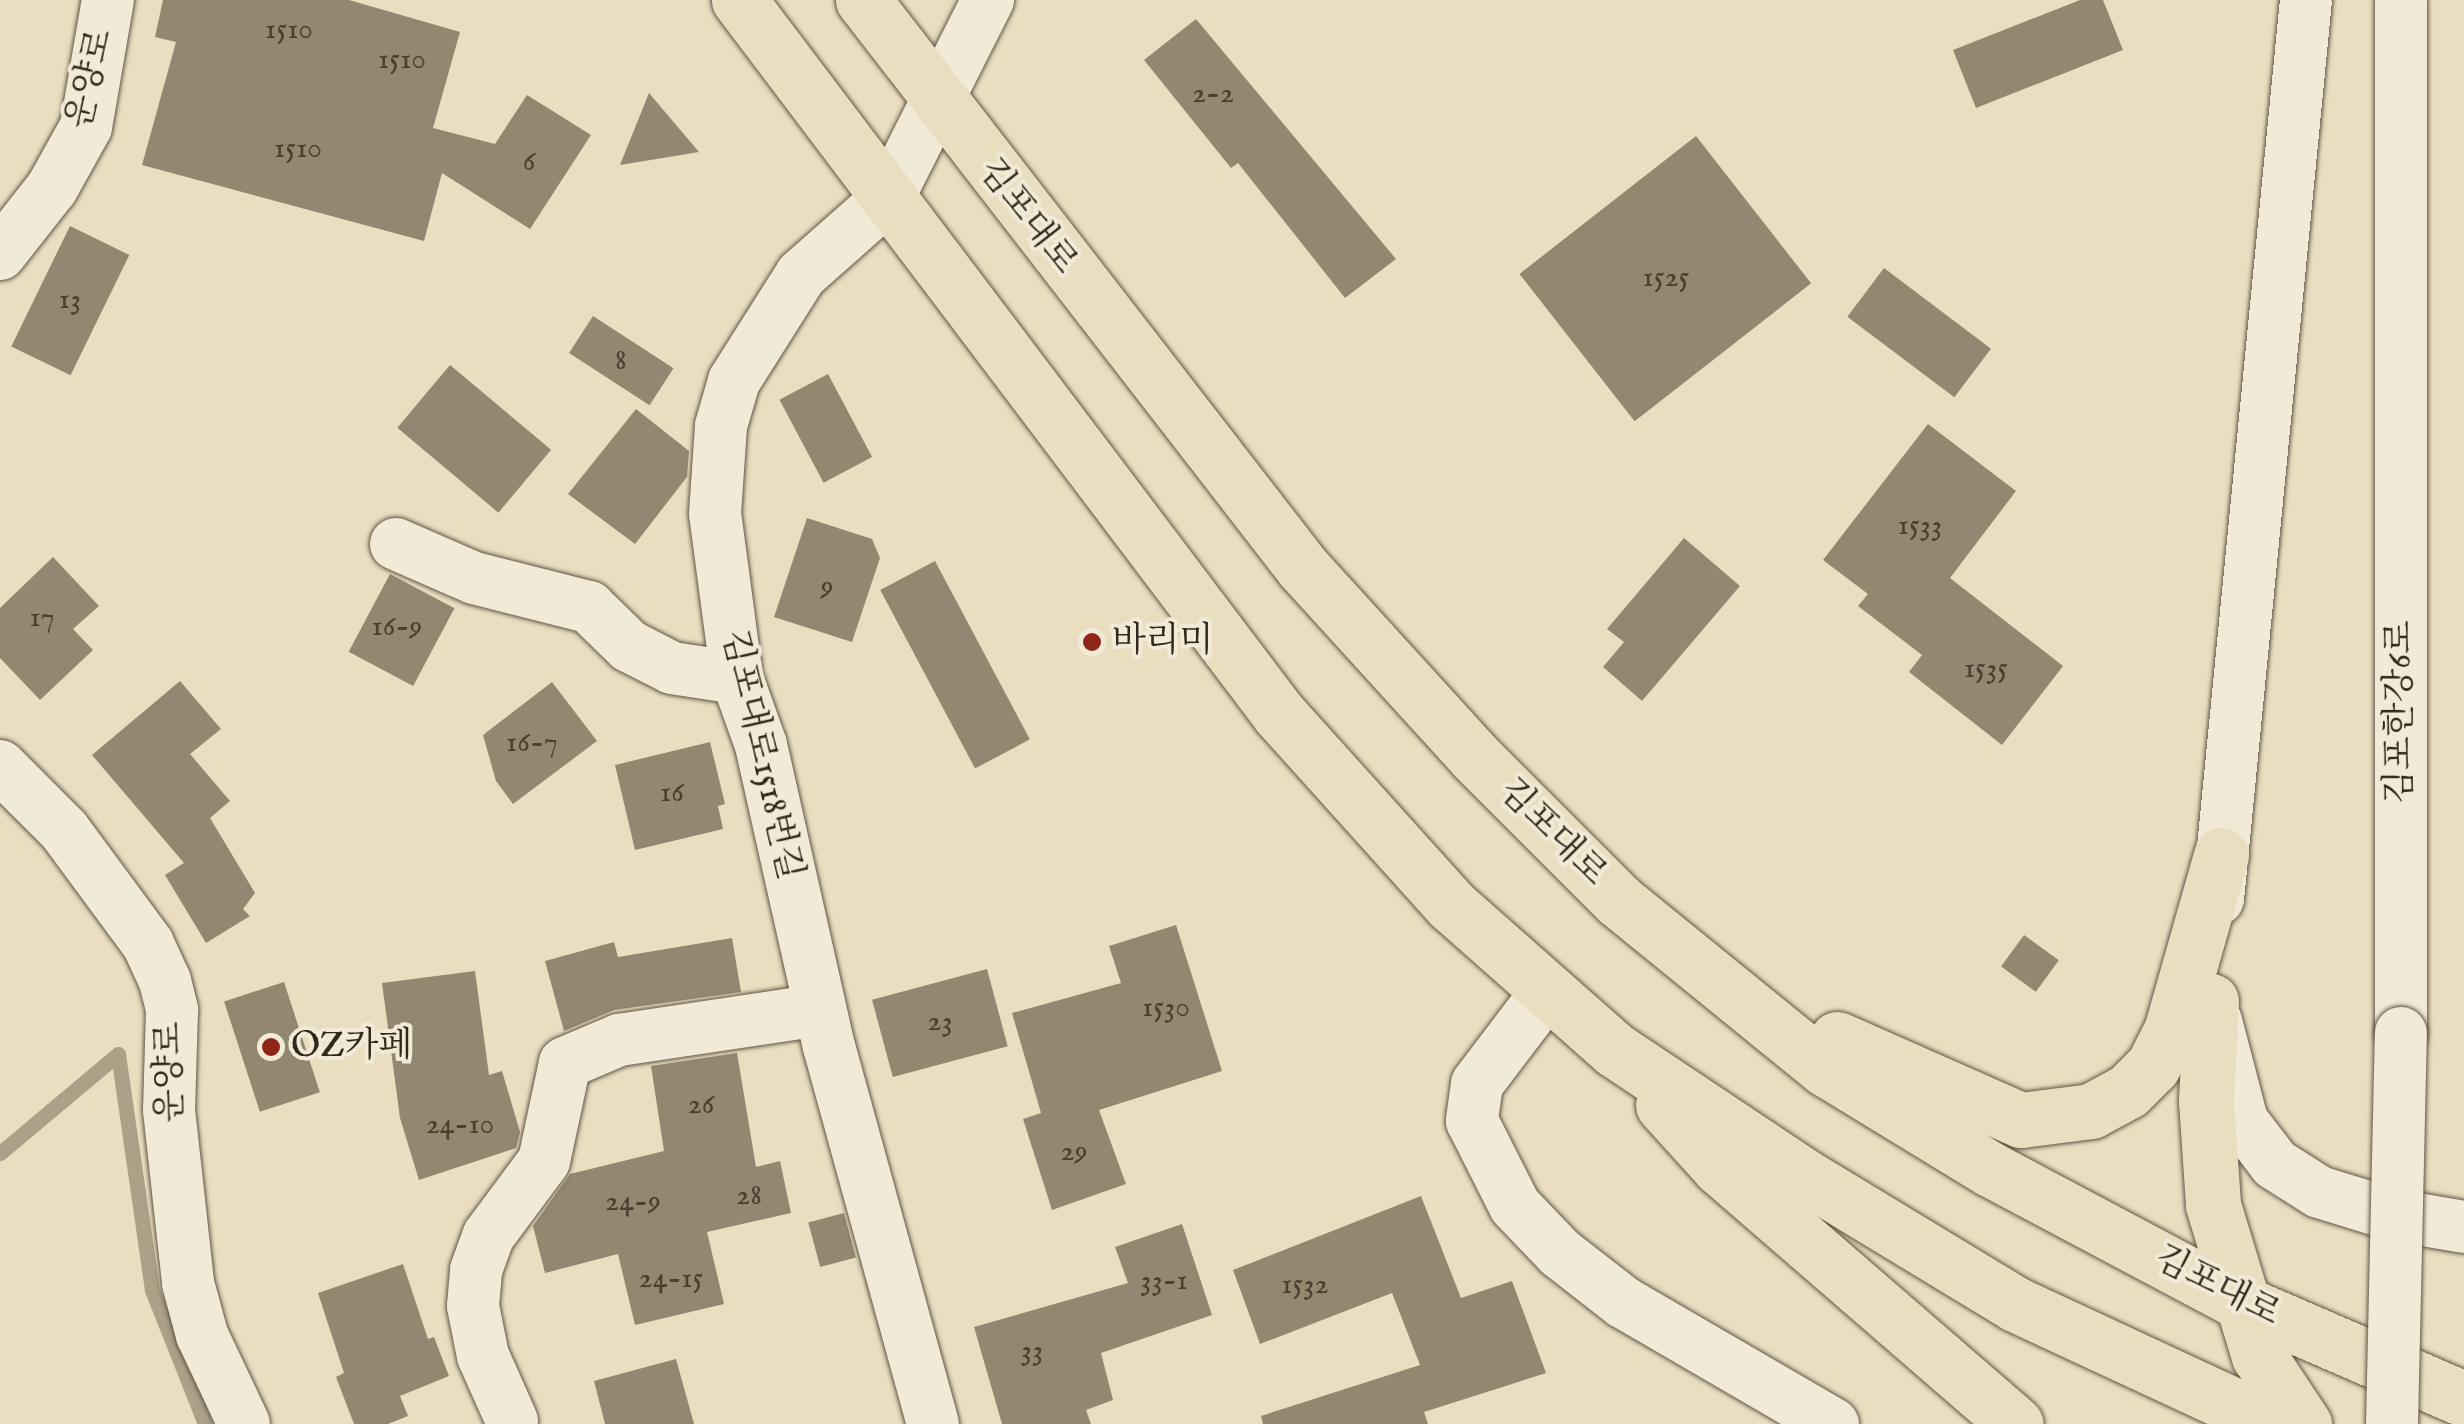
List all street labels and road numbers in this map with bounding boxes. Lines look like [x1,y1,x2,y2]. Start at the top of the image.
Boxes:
street label: 운양로 [59,25,123,133]
street label: 김포대로 [969,151,1085,283]
street label: 김포한강6로 [2380,620,2422,804]
street label: 김포대로1518번길 [712,626,810,884]
street label: 김포대로 [1489,770,1615,896]
street label: 운양로 [149,1021,193,1123]
street label: 김포대로 [2147,1238,2287,1336]

